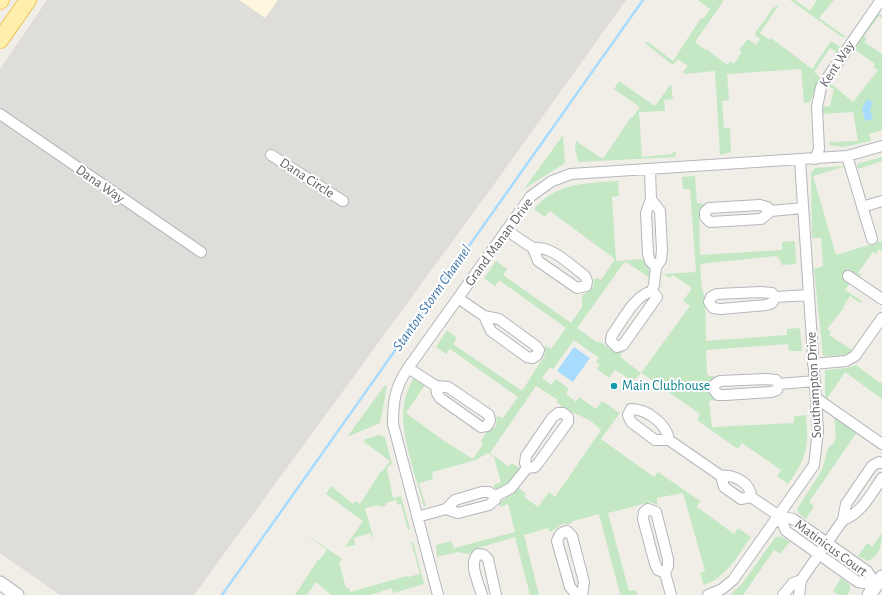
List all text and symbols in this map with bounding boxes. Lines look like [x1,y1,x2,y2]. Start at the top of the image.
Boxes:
street label: Kent Way [816,38,858,90]
street label: Dana Circle [276,154,338,202]
street label: Dana Way [72,161,128,207]
street label: Grand Manan Drive [461,195,537,289]
water label: Stanton Storm Channel [389,242,475,354]
street label: Southampton Drive [803,331,825,439]
place label: Main Clubhouse [622,378,710,394]
marker: Main Clubhouse [609,381,619,391]
street label: Matinicus Court [791,516,871,580]

